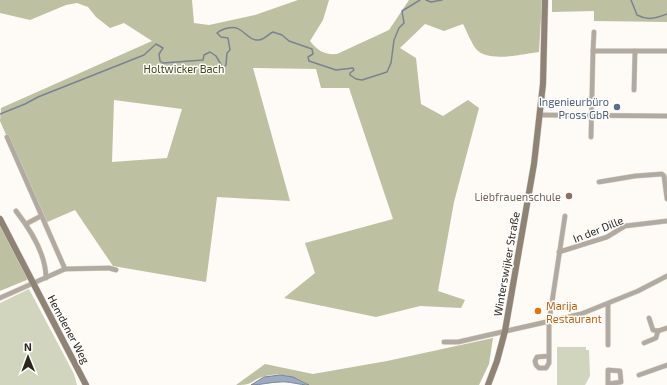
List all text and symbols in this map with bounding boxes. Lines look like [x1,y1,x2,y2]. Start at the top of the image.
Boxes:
park label: Holtwicker Bach [144,62,224,75]
place label: Ingenieurbüro Pross GbR [539,95,609,121]
marker: Ingenieurbüro Pross GbR [612,102,622,112]
place label: Liebfrauenschule [474,190,561,203]
marker: Liebfrauenschule [564,191,574,201]
street label: Winterswijker Straße [490,210,523,318]
street label: In der Dille [571,213,625,245]
street label: Hemdener Weg [45,292,93,366]
place label: Marija Restaurant [546,299,602,325]
marker: Marija Restaurant [533,306,543,316]
north arrow [8,337,48,377]
text: N [24,340,32,353]

